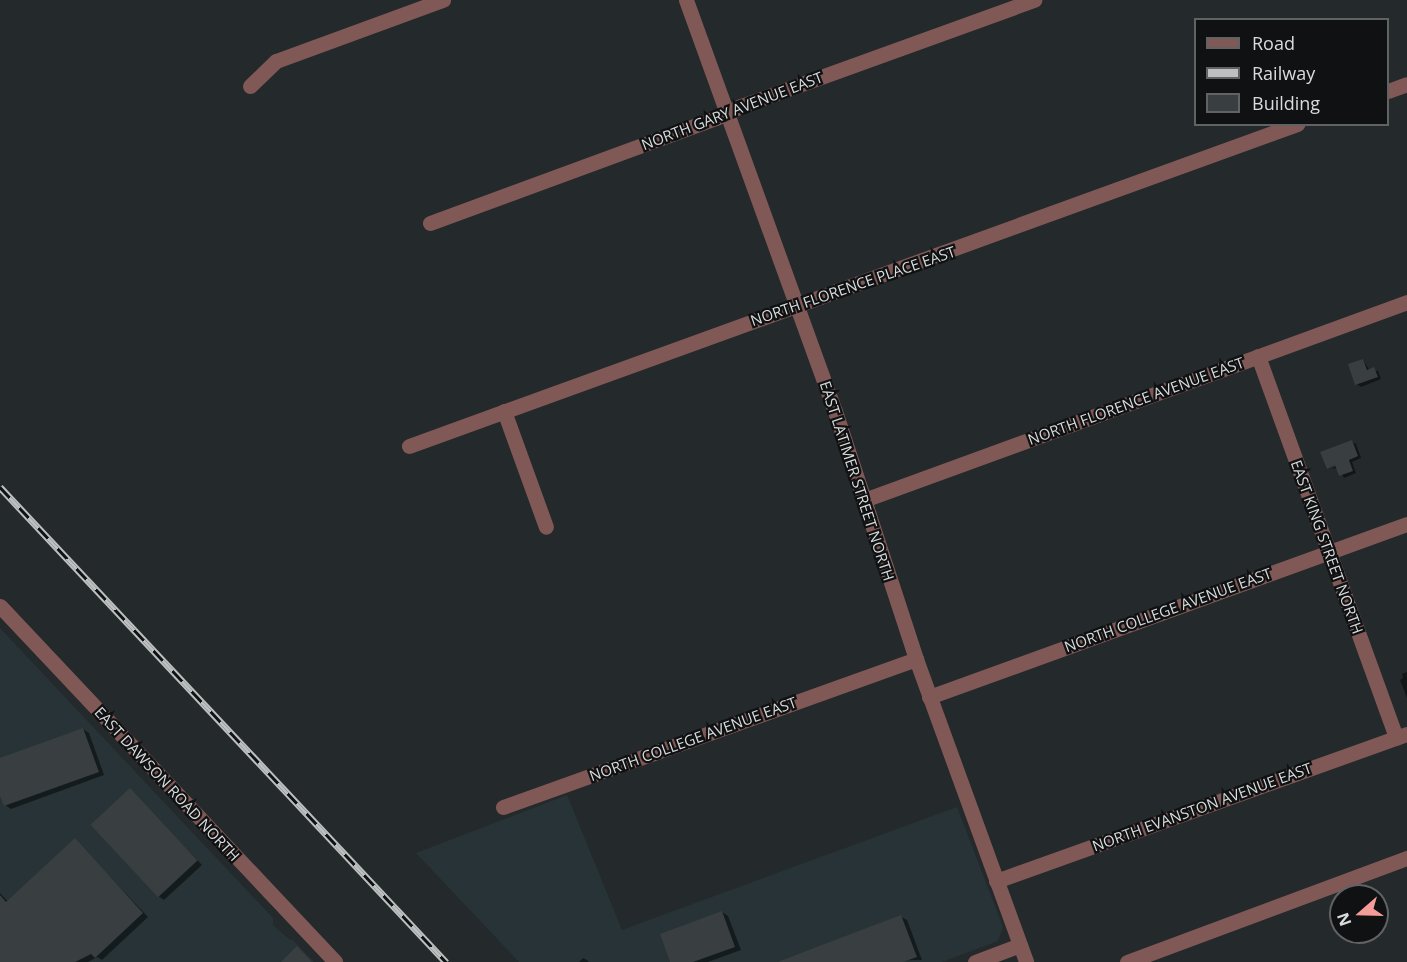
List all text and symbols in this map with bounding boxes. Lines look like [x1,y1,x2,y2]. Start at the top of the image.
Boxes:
legend [1194,18,1389,126]
text: Road [1252,31,1295,55]
text: Railway [1252,61,1315,85]
street label: NORTH GARY AVENUE EAST [639,68,825,154]
text: Building [1252,91,1320,115]
street label: NORTH FLORENCE PLACE EAST [748,242,958,330]
street label: NORTH FLORENCE AVENUE EAST [1025,353,1247,449]
street label: EAST LATIMER STREET NORTH [816,379,898,583]
street label: EAST KING STREET NORTH [1287,458,1367,636]
street label: NORTH COLLEGE AVENUE EAST [1062,564,1274,656]
street label: NORTH COLLEGE AVENUE EAST [587,693,799,785]
street label: EAST DAWSON ROAD NORTH [91,703,243,865]
street label: NORTH EVANSTON AVENUE EAST [1090,759,1314,855]
north arrow [1329,884,1389,944]
text: N [1331,910,1357,929]

